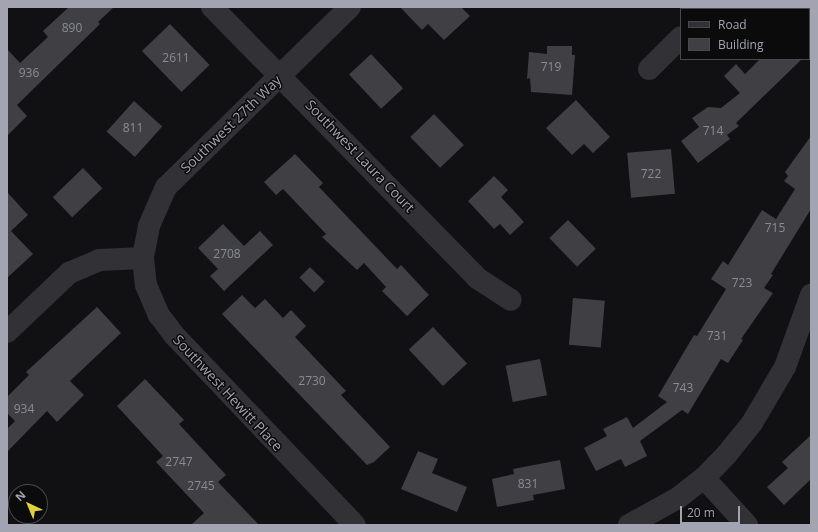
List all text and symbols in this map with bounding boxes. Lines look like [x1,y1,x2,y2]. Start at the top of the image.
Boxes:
legend [680,8,810,60]
text: Road [718,16,747,33]
house number: 890 [62,21,82,35]
text: Building [718,36,763,53]
house number: 2611 [162,51,190,65]
house number: 719 [541,60,561,74]
house number: 936 [19,66,39,80]
street label: Southwest 27th Way [177,72,285,176]
street label: Southwest Laura Court [302,96,418,216]
house number: 811 [123,121,143,135]
house number: 714 [703,124,723,138]
house number: 722 [641,167,661,181]
house number: 715 [765,221,785,235]
house number: 2708 [213,247,241,261]
house number: 723 [732,276,752,290]
house number: 731 [707,329,727,343]
street label: Southwest Hewitt Place [170,331,286,455]
house number: 2730 [298,374,326,388]
house number: 743 [673,381,693,395]
house number: 934 [14,402,34,416]
house number: 2747 [165,455,193,469]
house number: 831 [518,477,538,491]
house number: 2745 [187,479,215,493]
north arrow [8,484,48,524]
text: N [12,487,28,504]
scale bar [682,498,742,524]
text: 20 m [687,504,715,521]

